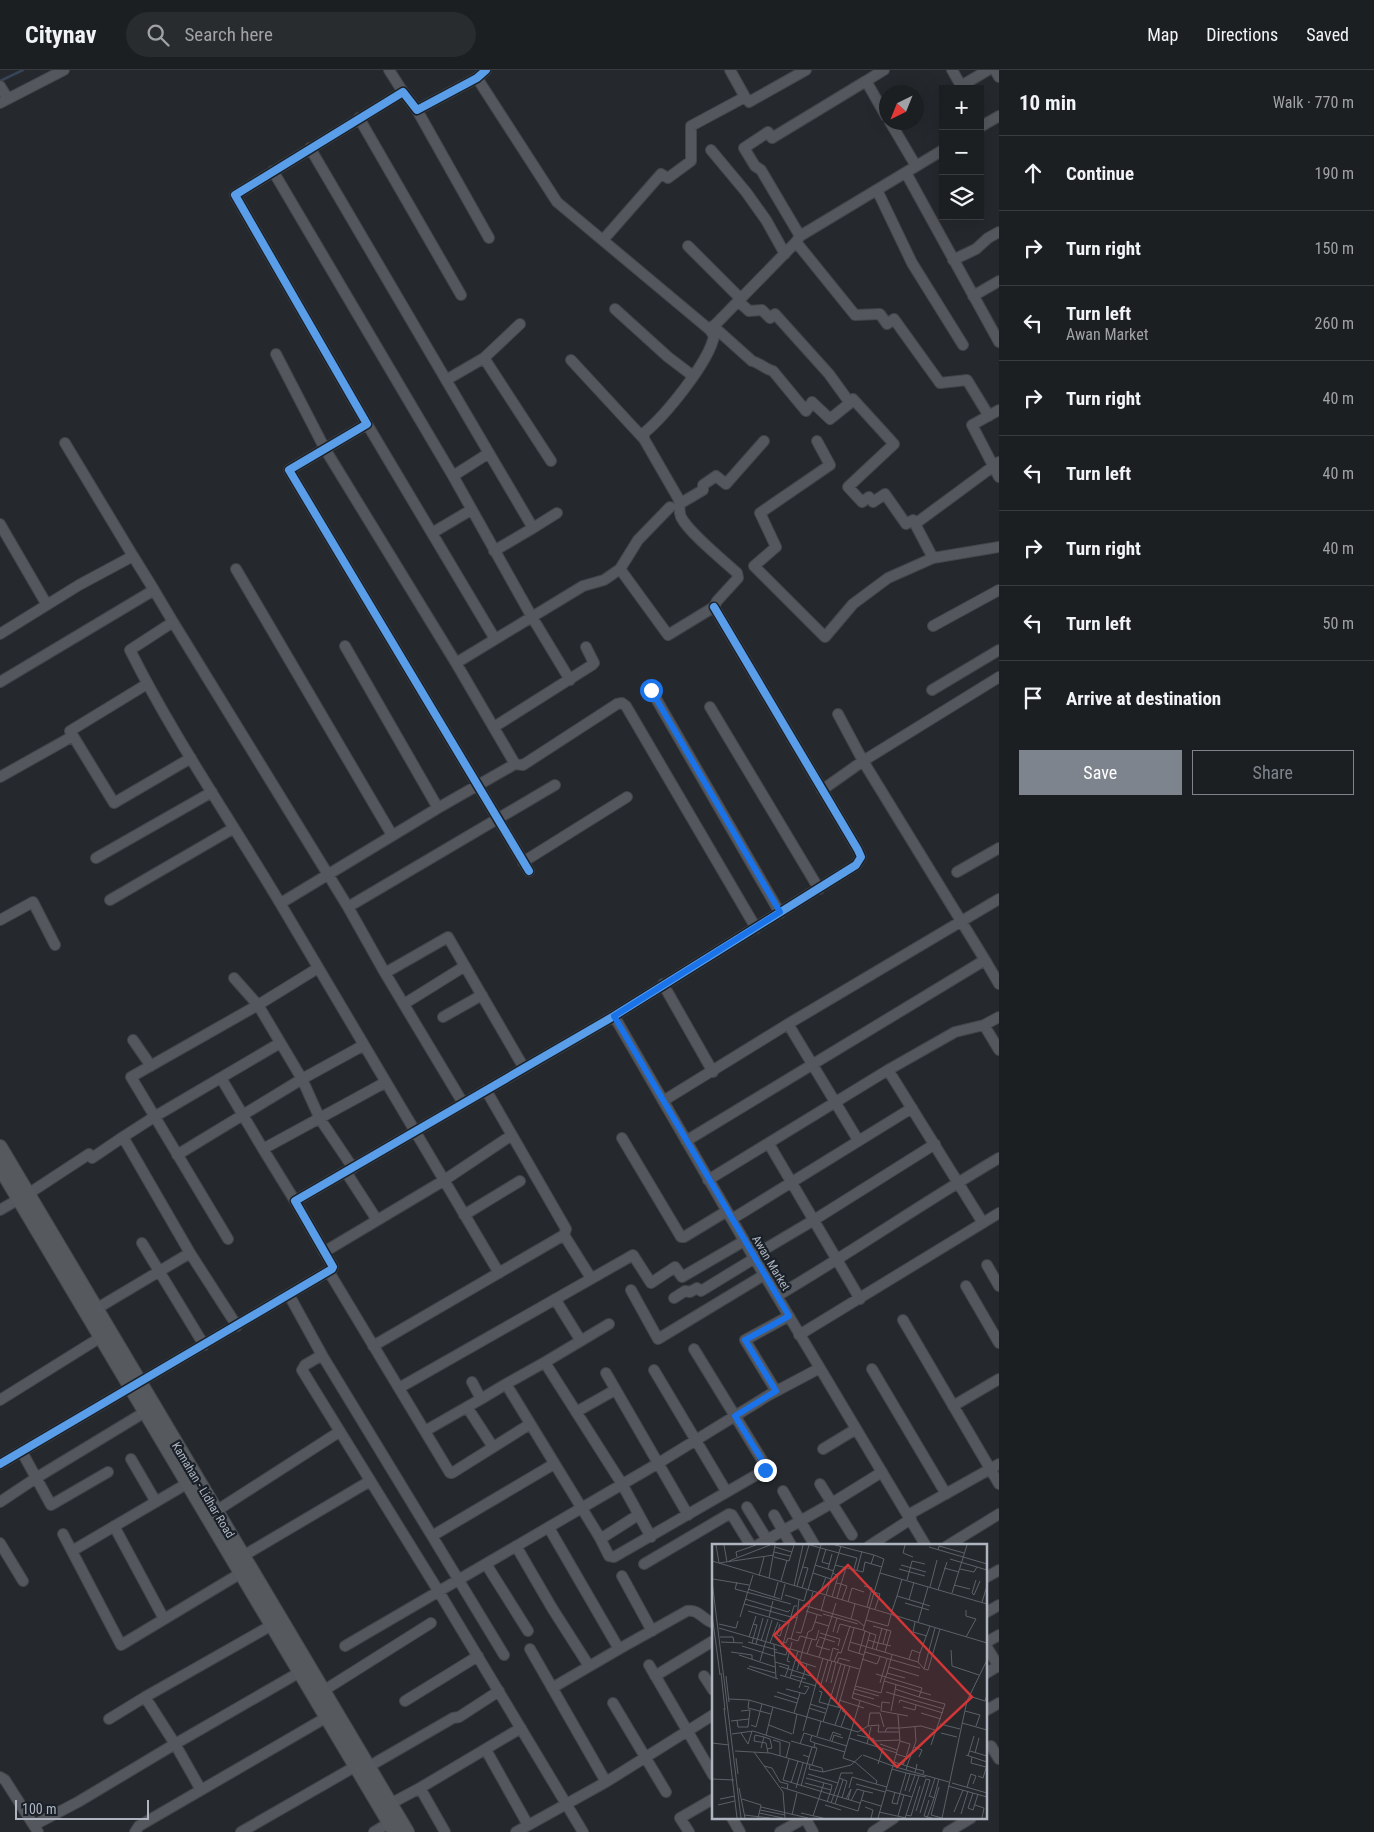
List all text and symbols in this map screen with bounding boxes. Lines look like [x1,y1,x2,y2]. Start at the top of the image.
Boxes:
search box [126,12,476,57]
text: Citynav [25,21,96,49]
icon: search [144,21,172,49]
text: Search here [184,23,273,46]
text: Map [1147,24,1178,45]
text: Directions [1206,24,1278,45]
text: Saved [1306,24,1349,45]
north arrow [879,85,924,130]
map controls [939,85,984,220]
button: + [939,85,984,130]
text: 10 min [1019,91,1076,115]
text: Walk · 770 m [1273,93,1354,112]
button: − [939,130,984,175]
icon: ahead [1019,159,1047,187]
text: Continue [1066,162,1134,185]
text: 190 m [1315,164,1354,183]
button: layers [939,175,984,220]
icon: right [1019,234,1047,262]
text: Turn right [1066,237,1141,260]
text: 150 m [1315,239,1354,258]
text: Turn left [1066,302,1131,325]
icon: left [1019,309,1047,337]
text: 260 m [1315,314,1354,333]
text: Awan Market [1066,325,1148,344]
icon: right [1019,384,1047,412]
text: Turn right [1066,387,1141,410]
text: 40 m [1322,389,1354,408]
icon: left [1019,459,1047,487]
text: Turn left [1066,462,1131,485]
text: 40 m [1322,464,1354,483]
icon: right [1019,534,1047,562]
text: Turn right [1066,537,1141,560]
text: 40 m [1322,539,1354,558]
icon: left [1019,609,1047,637]
text: Turn left [1066,612,1131,635]
text: 50 m [1322,614,1354,633]
route start [640,679,663,702]
icon: arrive [1019,684,1047,712]
text: Arrive at destination [1066,687,1221,710]
button: Save [1019,750,1182,795]
button: Share [1192,750,1354,795]
street label: Awan Market [749,1233,793,1293]
street label: Kamahan - Lidhar Road [169,1440,237,1541]
route end [754,1459,777,1482]
inset map [712,1544,986,1820]
scale bar [15,1797,149,1820]
text: 100 m [22,1801,57,1817]

